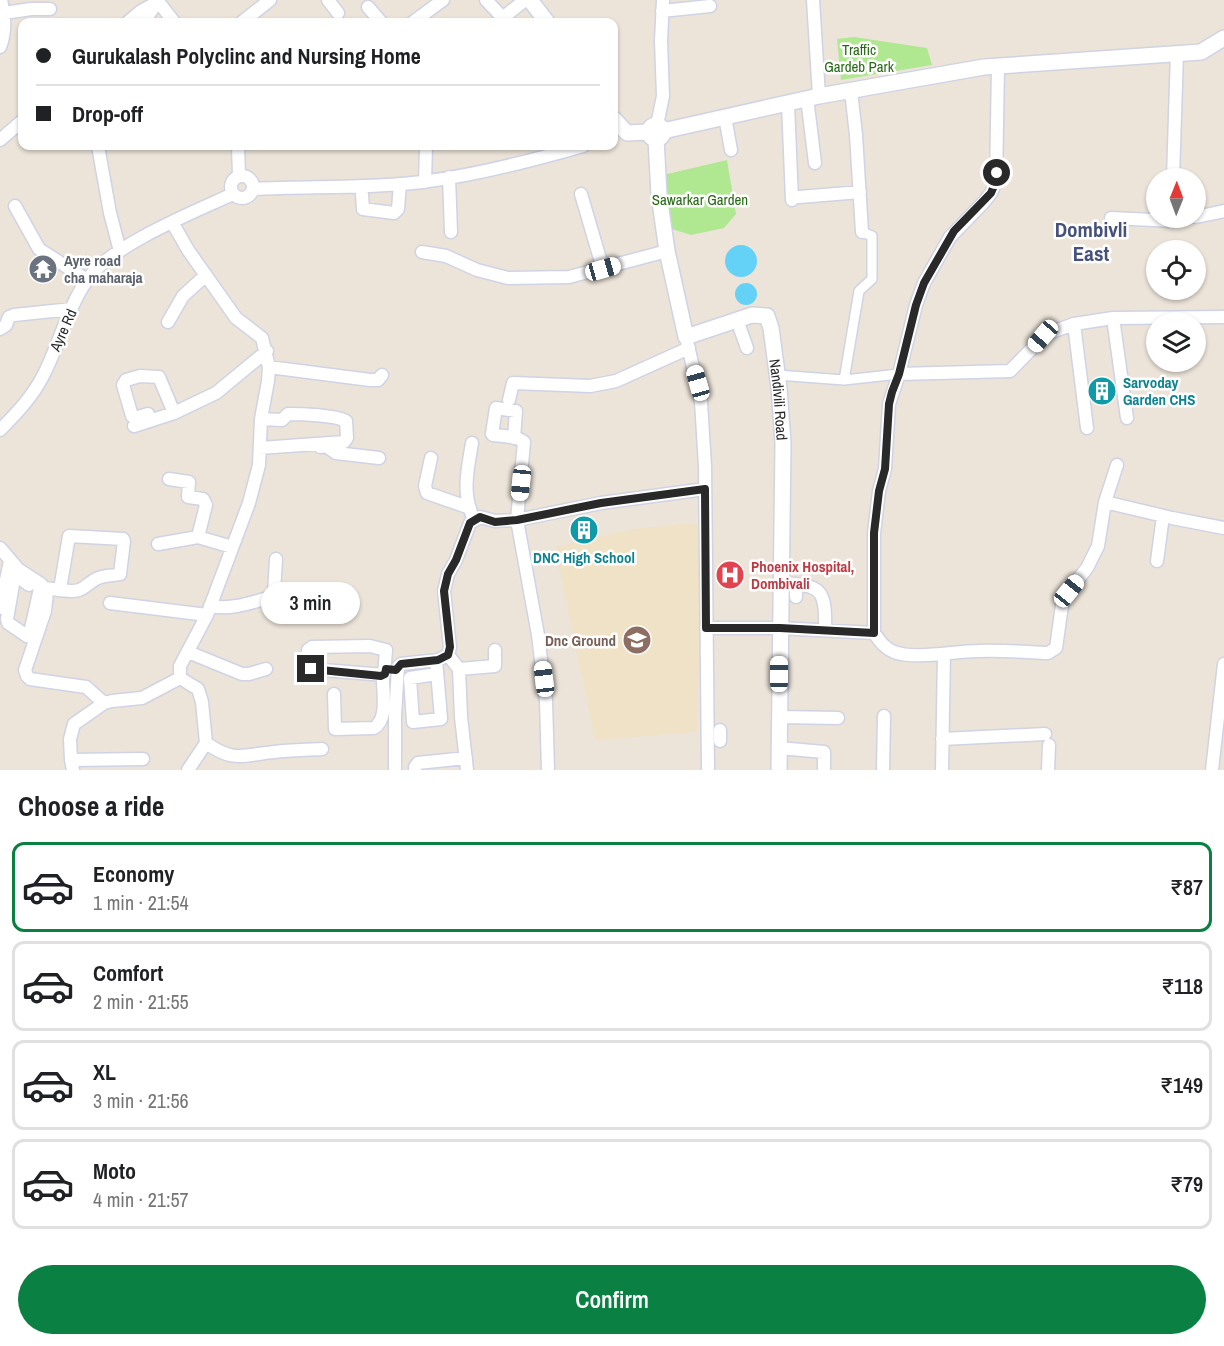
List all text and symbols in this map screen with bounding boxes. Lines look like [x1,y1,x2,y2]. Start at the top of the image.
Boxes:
park label: Traffic Gardeb Park [824,39,895,77]
text: Gurukalash Polyclinc and Nursing Home [72,41,421,71]
text: Drop-off [72,99,143,129]
route start [983,159,1010,186]
north arrow [1146,168,1206,228]
map controls [1146,168,1206,372]
park label: Sawarkar Garden [652,189,748,210]
district label: Dombivli East [1055,215,1127,268]
button: locate [1146,240,1206,300]
place label: Ayre road cha maharaja [64,250,143,288]
temple icon: Ayre road cha maharaja [27,253,59,285]
car [583,255,623,283]
street label: Ayre Rd [44,306,82,355]
button: layers [1146,312,1206,372]
car [1024,317,1062,355]
street label: Nandivili Road [765,358,793,441]
car [684,363,712,403]
place label: Sarvoday Garden CHS [1123,372,1195,410]
building icon: Sarvoday Garden CHS [1086,375,1118,407]
car [510,464,532,502]
building icon: DNC High School [568,514,600,546]
place label: DNC High School [533,547,635,568]
place label: Phoenix Hospital, Dombivali [751,556,854,594]
hospital icon: Phoenix Hospital, Dombivali [714,559,746,591]
car [1051,571,1087,611]
callout: 3 min [262,582,360,624]
text: 3 min [289,589,332,616]
school or university icon: Dnc Ground [621,624,653,656]
place label: Dnc Ground [545,630,616,651]
route end [297,655,324,682]
car [770,656,788,692]
car [533,660,555,698]
text: Choose a ride [18,788,164,824]
text: Economy [93,859,174,889]
icon: car [21,860,75,914]
text: ₹87 [1170,872,1203,902]
text: 1 min · 21:54 [93,889,189,916]
text: Comfort [93,958,163,988]
icon: car [21,959,75,1013]
text: ₹118 [1161,971,1203,1001]
text: 2 min · 21:55 [93,988,189,1015]
text: XL [93,1057,116,1087]
icon: car [21,1058,75,1112]
text: ₹149 [1160,1070,1203,1100]
text: 3 min · 21:56 [93,1087,189,1114]
text: Moto [93,1156,136,1186]
icon: car [21,1157,75,1211]
text: ₹79 [1170,1169,1203,1199]
text: 4 min · 21:57 [93,1186,189,1213]
button: Confirm [18,1265,1206,1334]

